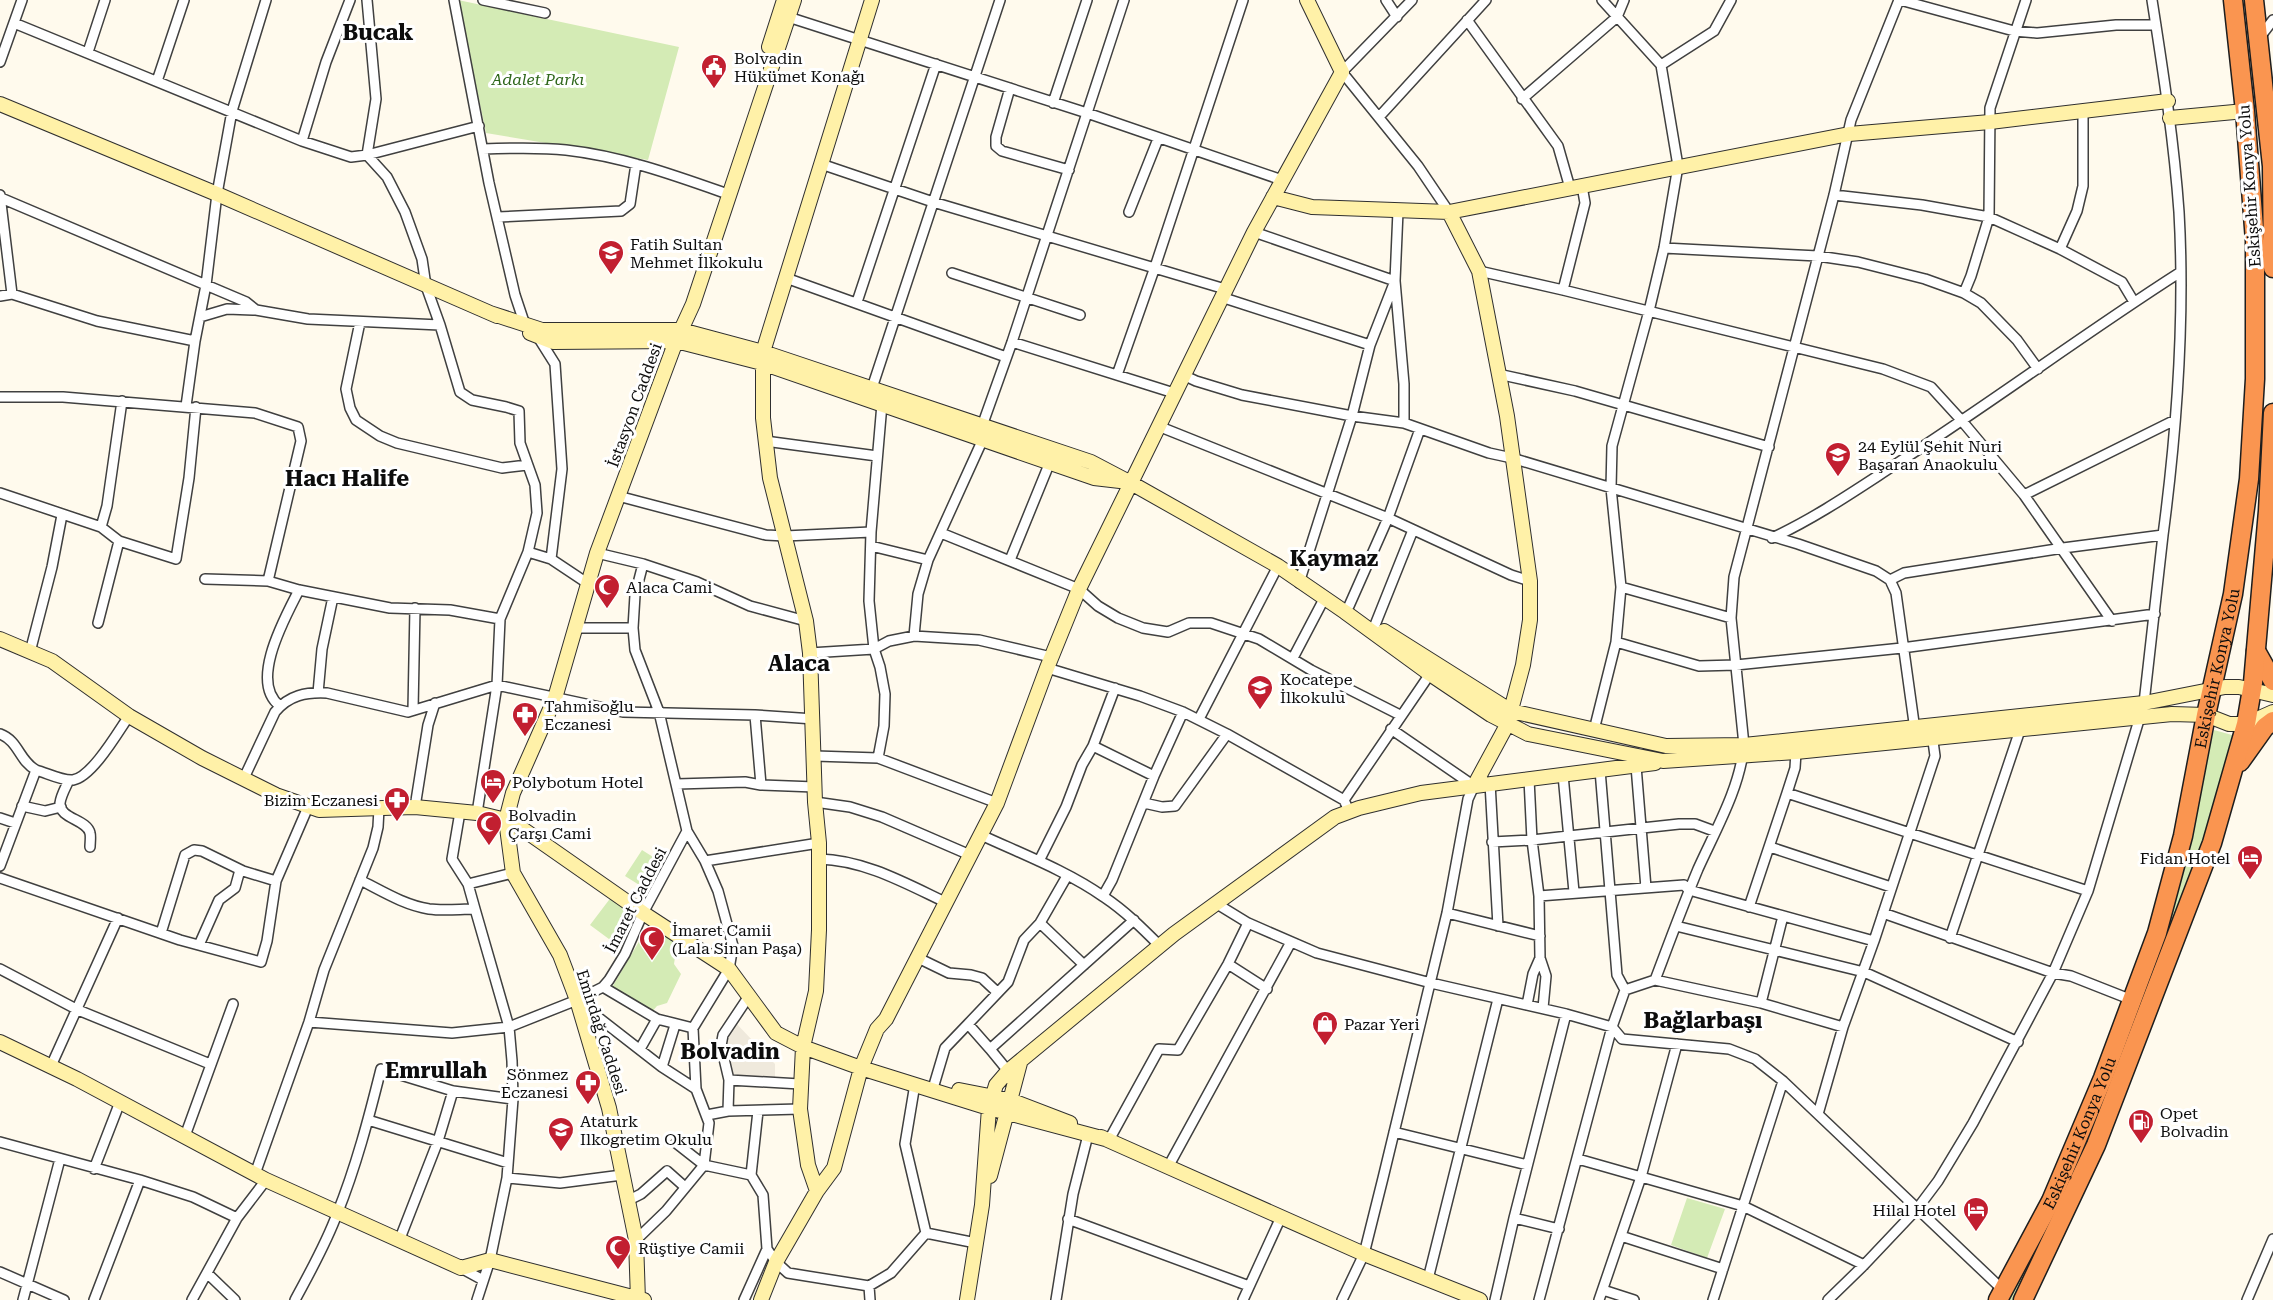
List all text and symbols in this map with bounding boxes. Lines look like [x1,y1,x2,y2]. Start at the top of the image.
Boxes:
district label: Bucak [342,20,414,45]
place label: Bolvadin Hükümet Konağı [734,49,865,86]
public building icon: Bolvadin Hükümet Konağı [699,52,729,90]
park label: Adalet Parkı [491,70,584,89]
street label: Eskişehir Konya Yolu [2234,104,2265,268]
place label: Fatih Sultan Mehmet İlkokulu [630,235,763,272]
school or university icon: Fatih Sultan Mehmet İlkokulu [596,238,626,276]
street label: İstasyon Caddesi [603,340,666,470]
place label: 24 Eylül Şehit Nuri Başaran Anaokulu [1858,437,2002,474]
school or university icon: 24 Eylül Şehit Nuri Başaran Anaokulu [1823,440,1853,478]
district label: Hacı Halife [285,466,409,491]
district label: Kaymaz [1290,546,1378,571]
mosque icon: Alaca Cami [592,572,622,610]
place label: Alaca Cami [626,578,712,597]
street label: Eskişehir Konya Yolu [2191,587,2244,750]
district label: Alaca [768,651,830,676]
place label: Kocatepe İlkokulu [1280,670,1353,707]
school or university icon: Kocatepe İlkokulu [1245,673,1275,711]
place label: Tahmisoğlu Eczanesi [544,697,634,734]
pharmacy icon: Tahmisoğlu Eczanesi [510,700,540,738]
hotel icon: Polybotum Hotel [478,767,508,805]
place label: Polybotum Hotel [512,773,643,792]
pharmacy icon: Bizim Eczanesi [382,785,412,823]
place label: Bizim Eczanesi [264,791,378,810]
place label: Bolvadin Çarşı Cami [508,806,591,843]
mosque icon: Bolvadin Çarşı Cami [474,809,504,847]
hotel icon: Fidan Hotel [2235,843,2265,881]
street label: İmaret Caddesi [601,844,670,956]
place label: Fidan Hotel [2140,849,2230,868]
place label: İmaret Camii (Lala Sinan Paşa) [672,921,802,958]
mosque icon: İmaret Camii (Lala Sinan Paşa) [637,924,667,962]
street label: Emirdağ Caddesi [572,967,631,1097]
district label: Bağlarbaşı [1644,1008,1762,1033]
shop icon: Pazar Yeri [1310,1009,1340,1047]
place label: Pazar Yeri [1344,1015,1420,1034]
district label: Bolvadin [680,1039,780,1064]
street label: Eskişehir Konya Yolu [2039,1054,2120,1213]
district label: Emrullah [385,1058,487,1083]
place label: Sönmez Eczanesi [501,1065,568,1102]
pharmacy icon: Sönmez Eczanesi [573,1068,603,1106]
place label: Opet Bolvadin [2160,1104,2229,1141]
fuel station icon: Opet Bolvadin [2126,1107,2156,1145]
place label: Ataturk Ilkogretim Okulu [580,1112,712,1149]
school or university icon: Ataturk Ilkogretim Okulu [546,1115,576,1153]
hotel icon: Hilal Hotel [1961,1195,1991,1233]
place label: Hilal Hotel [1873,1201,1956,1220]
mosque icon: Rüştiye Camii [603,1233,633,1271]
place label: Rüştiye Camii [638,1239,744,1258]

